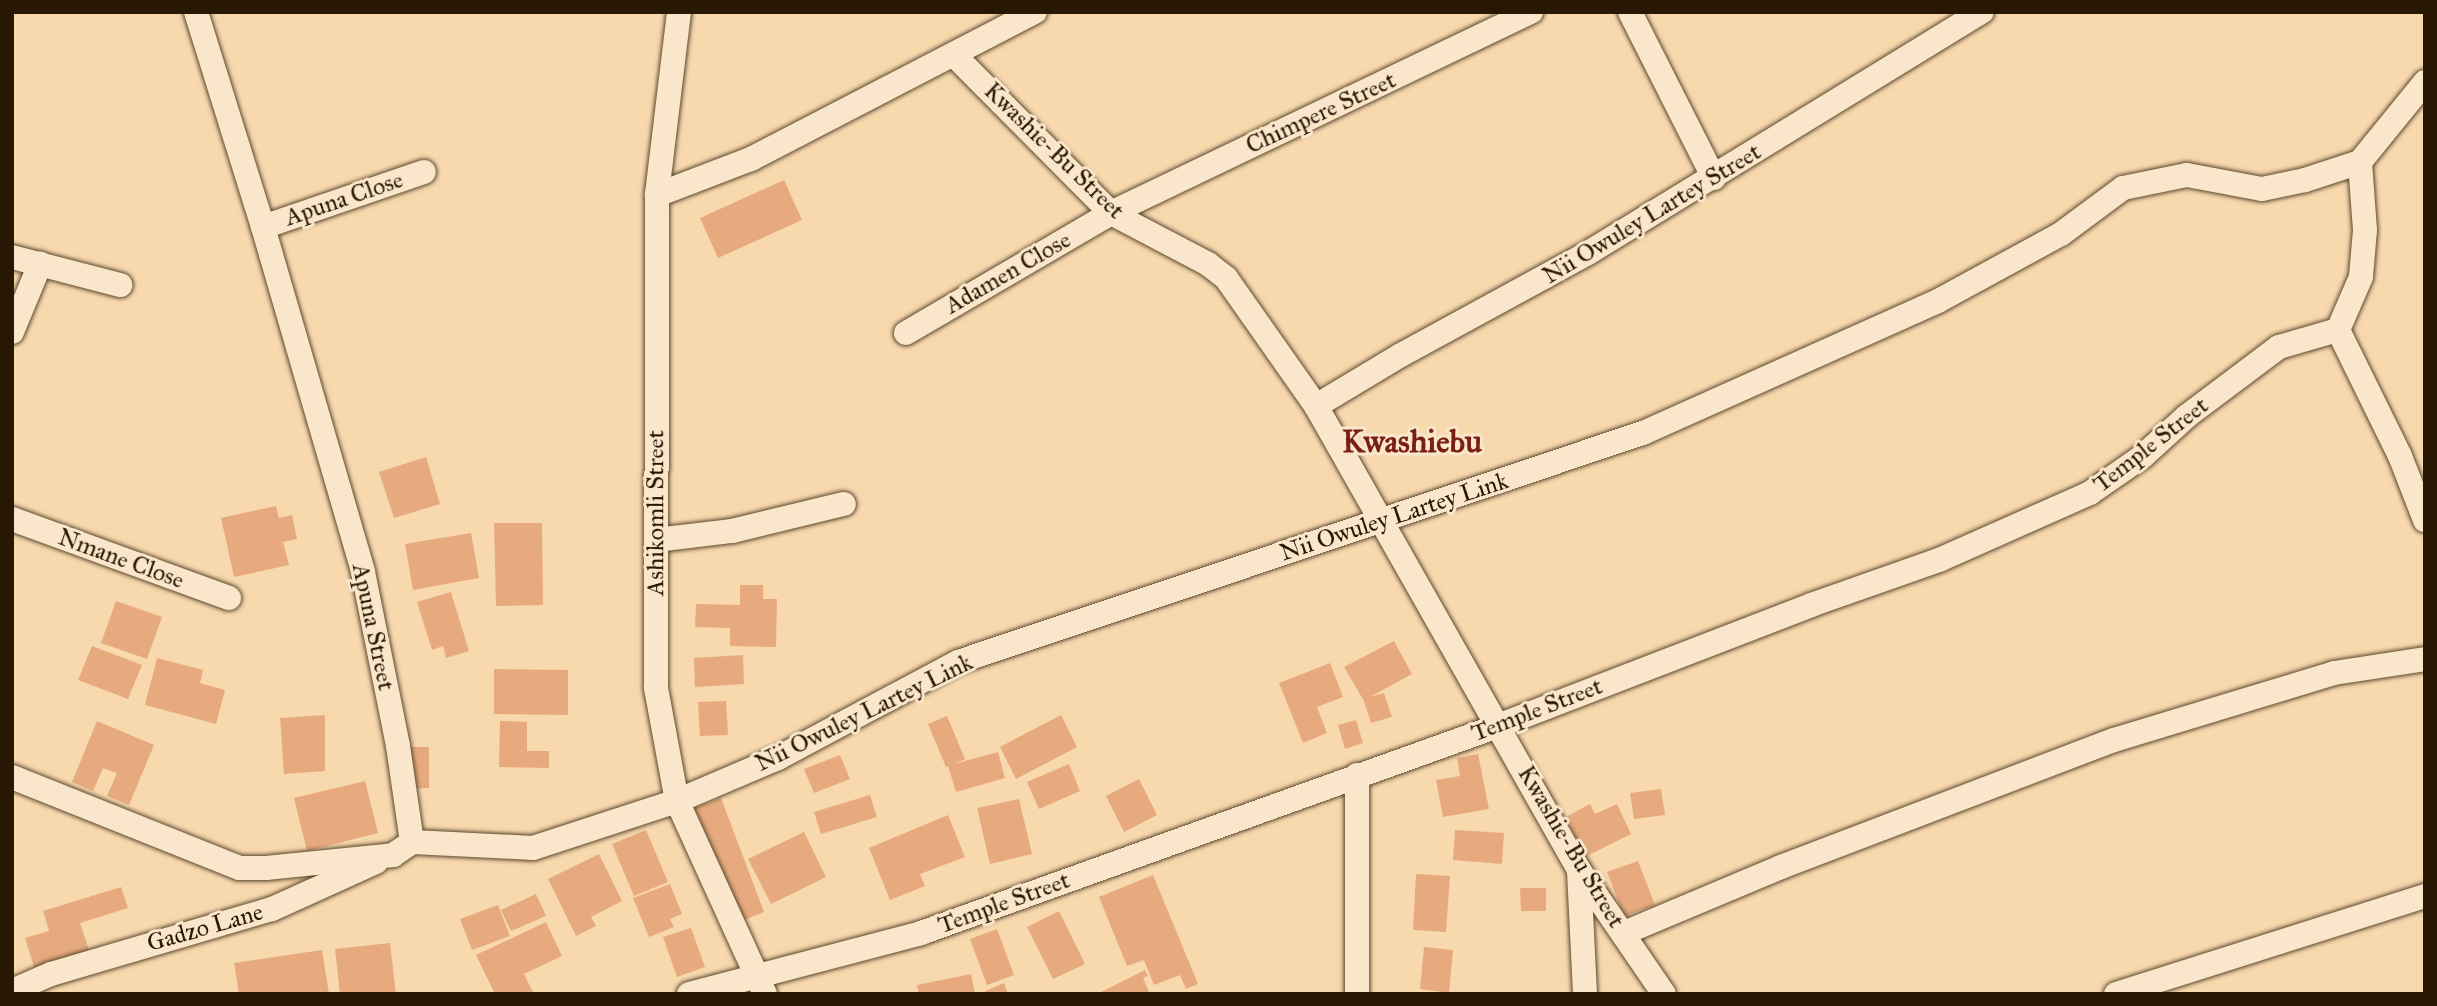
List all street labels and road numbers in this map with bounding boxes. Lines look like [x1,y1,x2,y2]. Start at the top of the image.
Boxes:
street label: Chimpere Street [1241,66,1401,160]
street label: Kwashie-Bu Street [978,77,1130,225]
street label: Nii Owuley Lartey Street [1538,137,1766,291]
street label: Apuna Close [281,165,407,233]
street label: Adamen Close [940,225,1076,321]
street label: Temple Street [2088,391,2214,499]
street label: Ashikomli Street [642,430,670,596]
street label: Nii Owuley Lartey Link [1276,467,1512,567]
street label: Nmane Close [54,523,188,595]
street label: Apuna Street [346,561,400,693]
street label: Nii Owuley Lartey Link [751,648,977,778]
street label: Temple Street [1468,672,1606,748]
street label: Kwashie-Bu Street [1511,761,1631,933]
street label: Temple Street [934,866,1074,940]
street label: Gadzo Lane [144,898,266,958]

